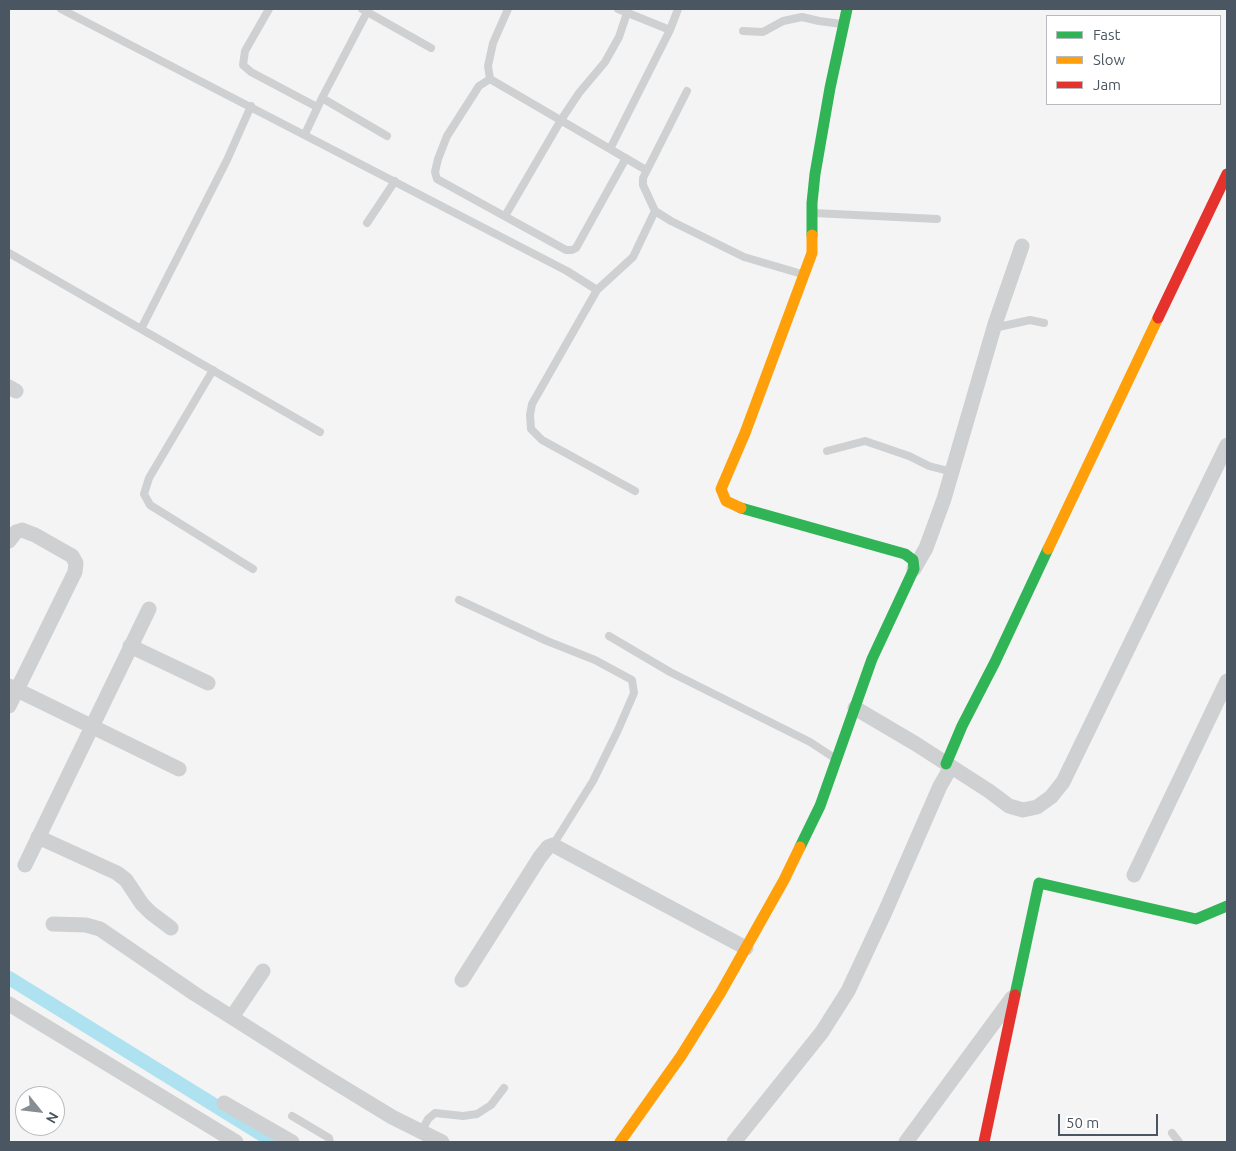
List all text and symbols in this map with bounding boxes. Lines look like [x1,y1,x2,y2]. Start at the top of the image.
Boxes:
legend [1046,15,1221,105]
text: Fast [1093,26,1120,43]
text: Slow [1093,51,1125,68]
text: Jam [1093,76,1121,93]
north arrow [15,1086,65,1136]
scale bar [1061,1104,1161,1136]
text: N [43,1109,62,1126]
text: 50 m [1066,1114,1099,1131]

